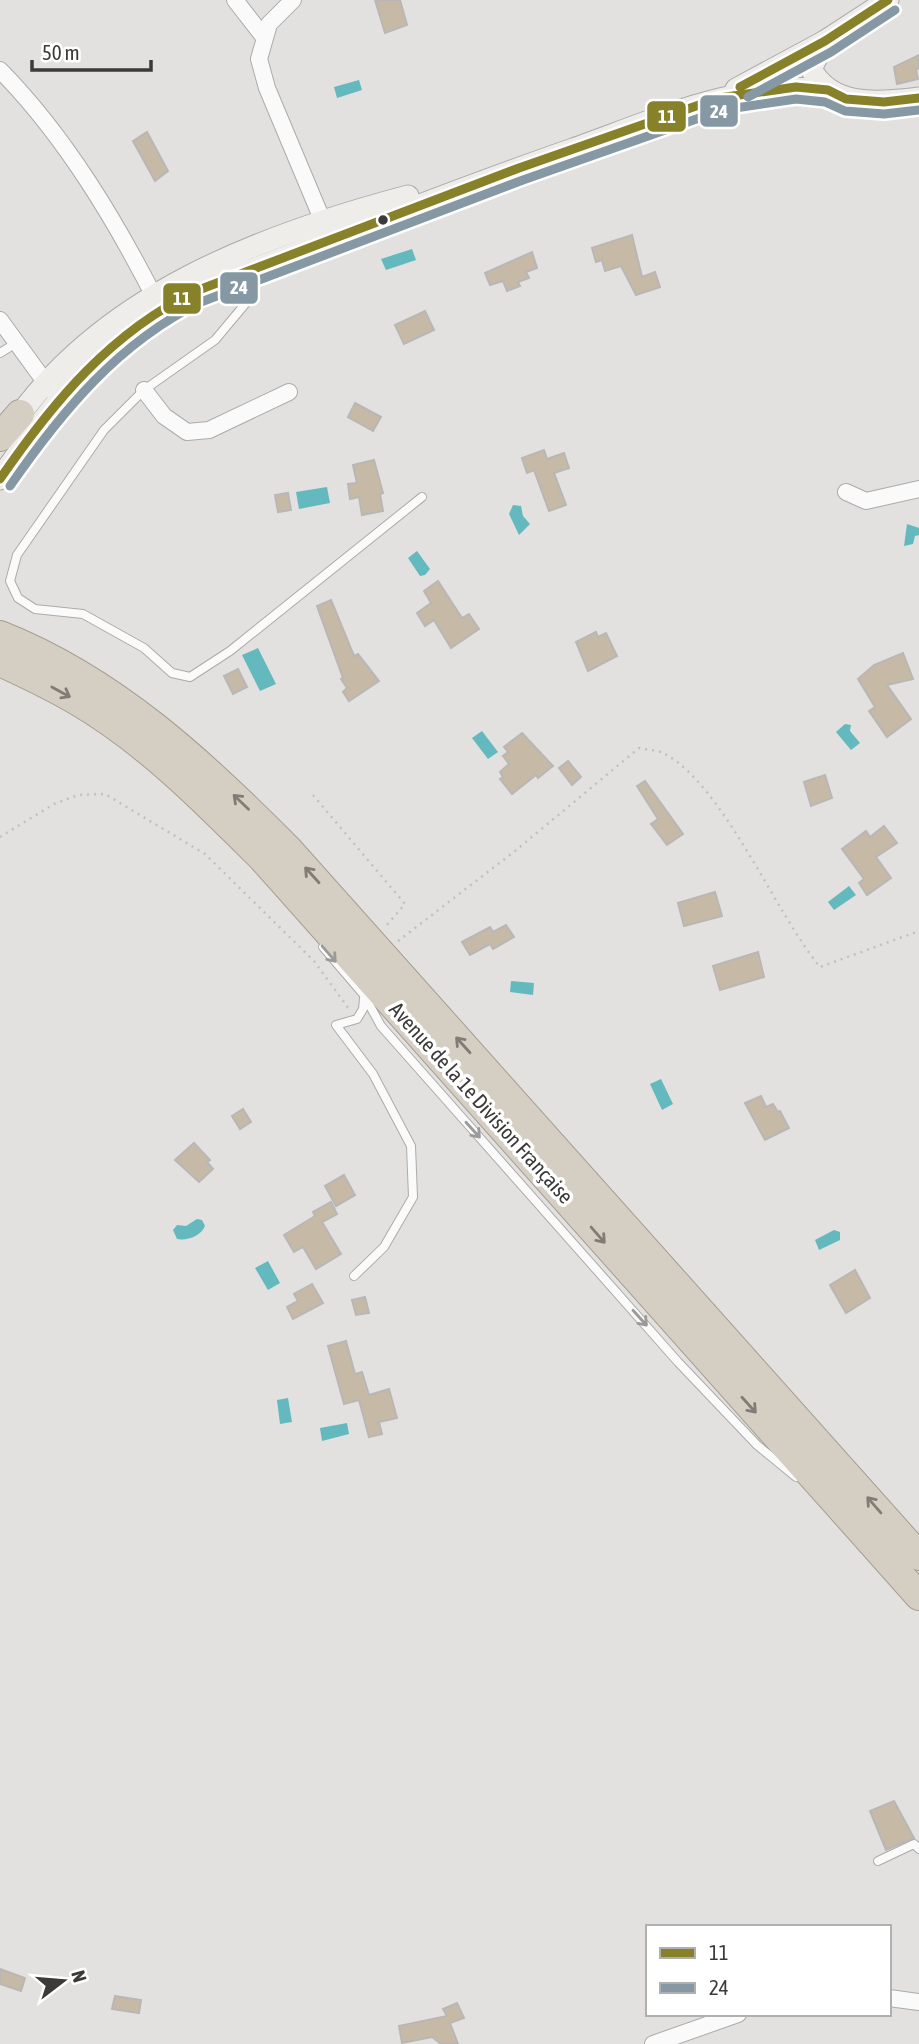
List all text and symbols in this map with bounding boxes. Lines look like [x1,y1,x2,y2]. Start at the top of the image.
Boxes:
scale bar [32,28,150,72]
text: 50 m [42,40,80,64]
line badge: 24 [699,94,739,128]
line badge: 11 [646,100,687,133]
text: 24 [710,100,728,122]
text: 11 [658,105,676,127]
unlabelled marker [376,213,390,227]
line badge: 24 [219,271,259,305]
text: 24 [230,276,248,298]
line badge: 11 [162,282,202,315]
text: 11 [173,287,191,309]
one-way arrow [50,686,71,699]
one-way arrow [233,793,250,810]
one-way arrow [304,866,320,884]
one-way arrow [321,945,337,963]
street label: Avenue de la 1e Division Française [385,997,578,1208]
one-way arrow [455,1036,471,1054]
one-way arrow [465,1121,481,1139]
one-way arrow [590,1226,606,1244]
one-way arrow [632,1309,648,1327]
one-way arrow [741,1396,757,1414]
one-way arrow [866,1496,882,1514]
legend [646,1925,891,2016]
text: 11 [709,1940,729,1964]
north arrow [28,1946,98,2016]
text: N [67,1968,91,1985]
text: 24 [709,1975,729,1999]

